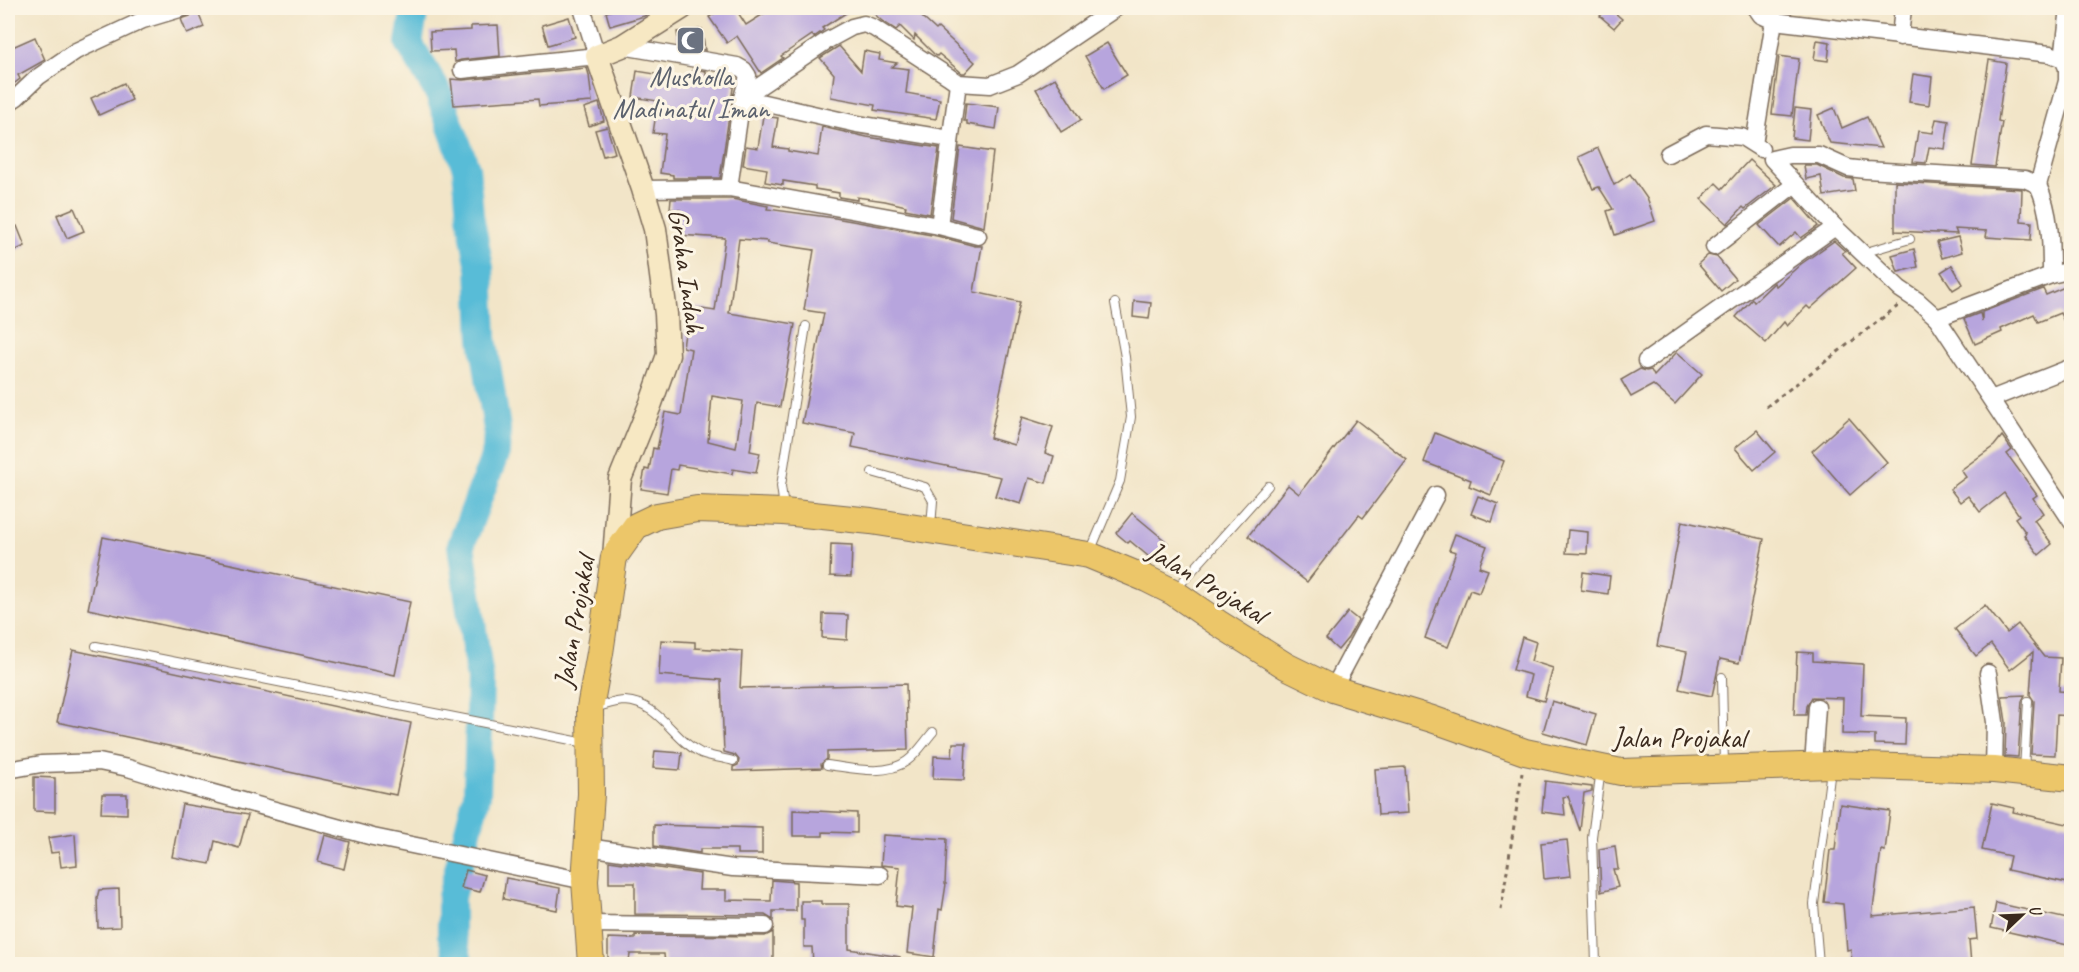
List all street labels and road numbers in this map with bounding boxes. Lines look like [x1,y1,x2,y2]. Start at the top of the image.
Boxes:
street label: Graha Indah [661,206,713,337]
street label: Jalan Projakal [1139,532,1277,634]
street label: Jalan Projakal [545,548,604,692]
street label: Jalan Projakal [1611,720,1751,755]

